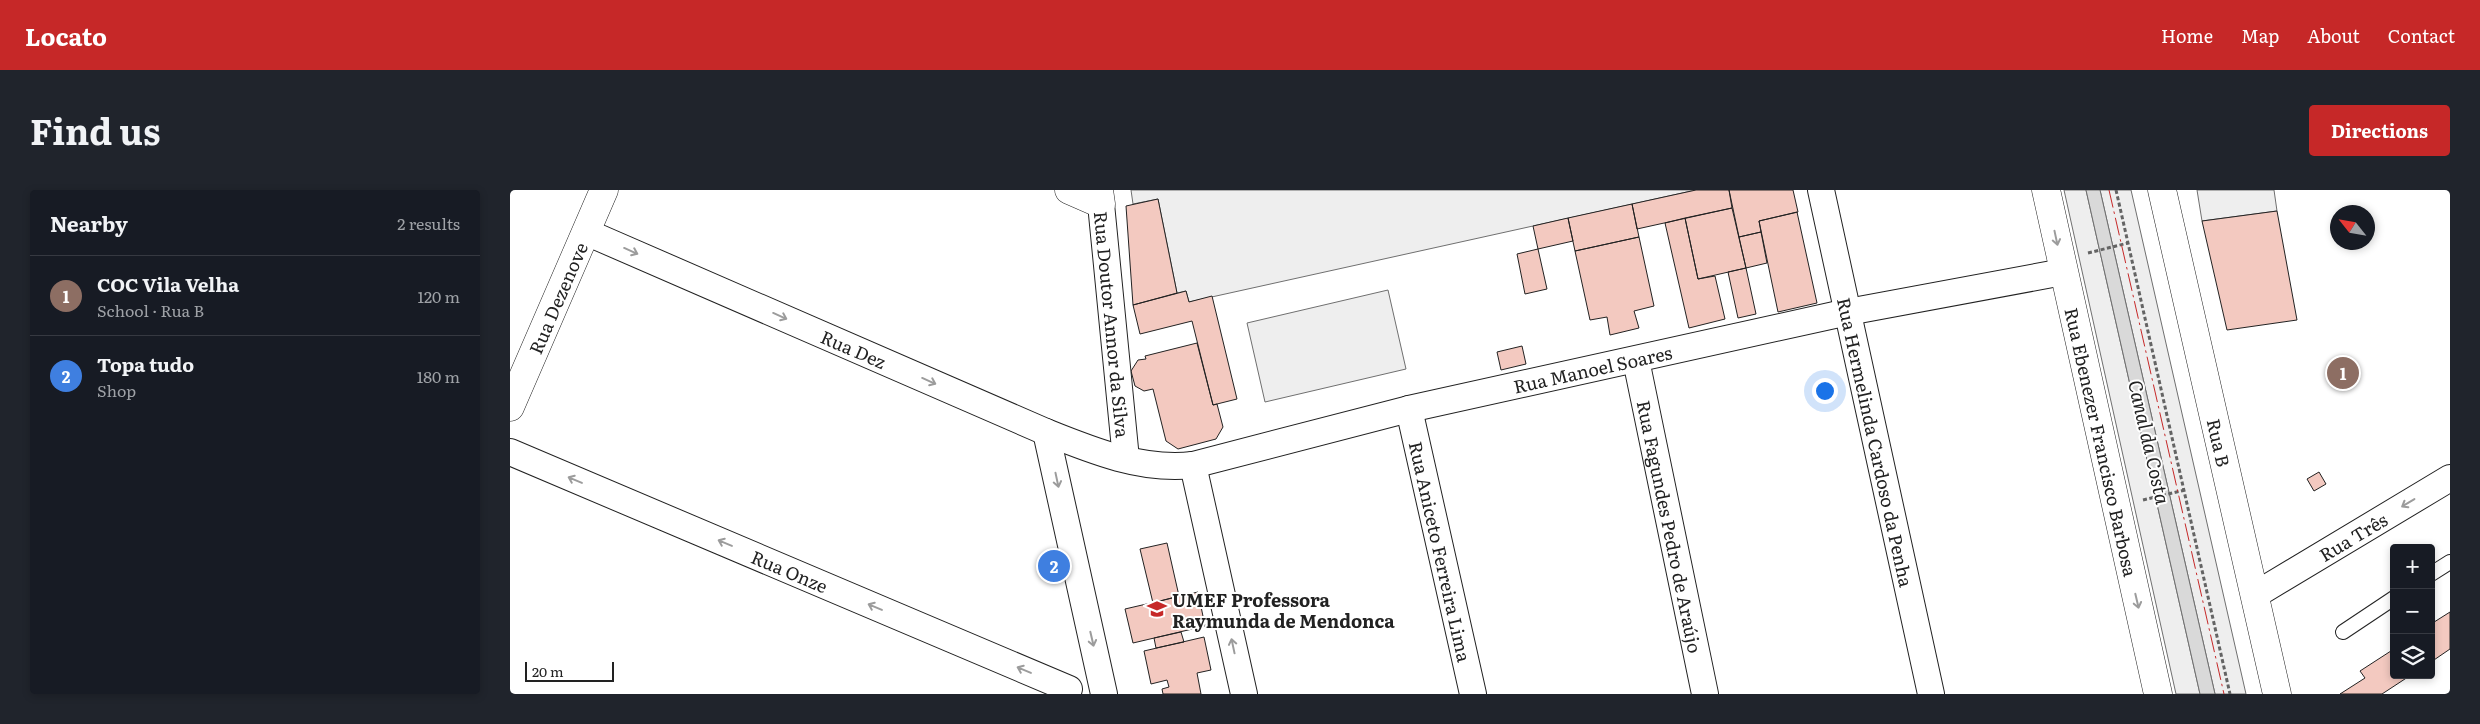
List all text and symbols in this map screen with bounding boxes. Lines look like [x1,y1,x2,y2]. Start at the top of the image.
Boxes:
text: Locato [25,18,107,53]
text: Home [2161,22,2213,49]
text: Map [2241,22,2279,49]
text: About [2307,22,2360,49]
text: Contact [2388,22,2455,49]
text: Find us [30,104,160,156]
button: Directions [2309,105,2450,156]
north arrow [2330,205,2375,250]
text: Nearby [50,207,128,238]
street label: Rua Doutor Annor da Silva [1088,210,1137,439]
text: 2 results [397,211,460,235]
one-way arrow [2052,229,2061,245]
street label: Rua Dezenove [521,238,593,358]
one-way arrow [623,247,638,257]
text: COC Vila Velha [97,270,239,298]
text: 1 [63,284,69,308]
text: 120 m [417,284,460,308]
street label: Rua Hermelinda Cardoso da Penha [1831,295,1921,590]
text: School · Rua B [97,298,204,322]
street label: Rua Ebenezer Francisco Barbosa [2059,305,2145,579]
one-way arrow [772,312,787,322]
street label: Rua Dez [817,322,891,375]
street label: Rua Manoel Soares [1511,338,1674,399]
text: Topa tudo [97,350,194,378]
pin: 1 [2327,354,2359,392]
text: 2 [62,364,70,388]
text: 180 m [417,364,460,388]
one-way arrow [921,377,936,387]
water label: Canal da Costa [2122,377,2178,507]
text: Shop [97,378,136,402]
your location [1812,378,1838,404]
street label: Rua Fagundes Pedro de Araújo [1631,398,1710,655]
street label: Rua B [2201,416,2238,469]
street label: Rua Aniceto Ferreira Lima [1403,439,1479,665]
one-way arrow [1052,471,1062,487]
one-way arrow [568,474,583,484]
one-way arrow [2402,499,2416,509]
street label: Rua Três [2313,505,2392,567]
one-way arrow [718,538,733,548]
street label: Rua Onze [747,542,832,599]
map controls [2390,544,2435,679]
button: + [2390,544,2435,589]
pin: 2 [1038,547,1070,585]
place label: UMEF Professora Raymunda de Mendonca [1172,586,1395,634]
button: − [2390,589,2435,634]
one-way arrow [2133,593,2142,609]
school or university icon: UMEF Professora Raymunda de Mendonca [1146,598,1168,620]
one-way arrow [867,601,882,610]
one-way arrow [1088,630,1097,646]
button: layers [2390,634,2435,679]
one-way arrow [1228,639,1237,655]
scale bar [525,659,614,682]
text: 20 m [532,661,564,681]
one-way arrow [1017,664,1032,674]

